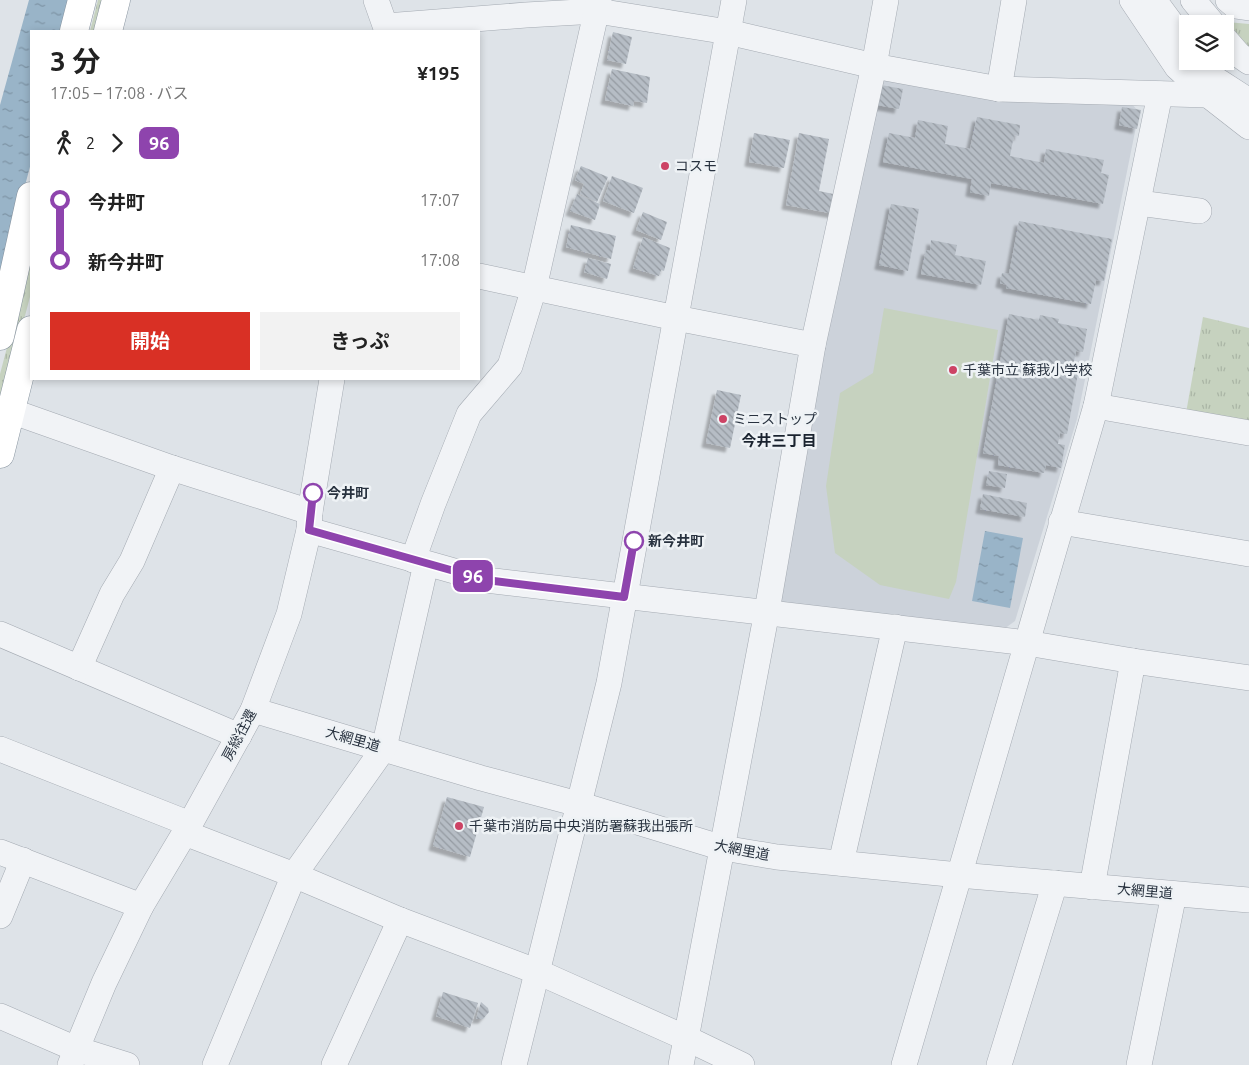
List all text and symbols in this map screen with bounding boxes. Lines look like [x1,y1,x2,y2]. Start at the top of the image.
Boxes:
map controls [1179,15,1234,70]
button: layers [1179,15,1234,70]
text: 3 分 [50,45,100,76]
text: ¥195 [417,62,460,84]
text: 17:05 – 17:08 · バス [50,84,189,102]
icon: walk [50,129,78,157]
icon: forward [103,129,131,157]
text: 96 [149,133,169,153]
text: 2 [86,134,95,152]
place label: コスモ [675,158,717,174]
marker: コスモ [659,160,671,172]
text: 今井町 [88,191,145,213]
text: 17:07 [420,191,460,209]
text: 新今井町 [88,251,164,273]
text: 17:08 [420,251,460,269]
button: 開始 [50,312,250,370]
button: きっぷ [260,312,460,370]
place label: 千葉市立 蘇我小学校 [963,362,1092,378]
marker: 千葉市立 蘇我小学校 [947,364,959,376]
place label: ミニストップ [733,411,817,427]
marker: ミニストップ [717,413,729,425]
district label: 今井三丁目 [741,432,817,449]
marker: 今井町 [303,483,323,503]
place label: 今井町 [327,485,369,501]
marker: 新今井町 [624,531,644,551]
place label: 新今井町 [648,533,704,549]
line badge: 96 [450,560,496,592]
text: 96 [463,566,483,586]
street label: 房総往還 [219,707,259,763]
street label: 大網里道 [324,724,382,754]
place label: 千葉市消防局中央消防署蘇我出張所 [469,818,693,834]
marker: 千葉市消防局中央消防署蘇我出張所 [453,820,465,832]
street label: 大網里道 [713,837,771,863]
street label: 大網里道 [1116,881,1174,901]

